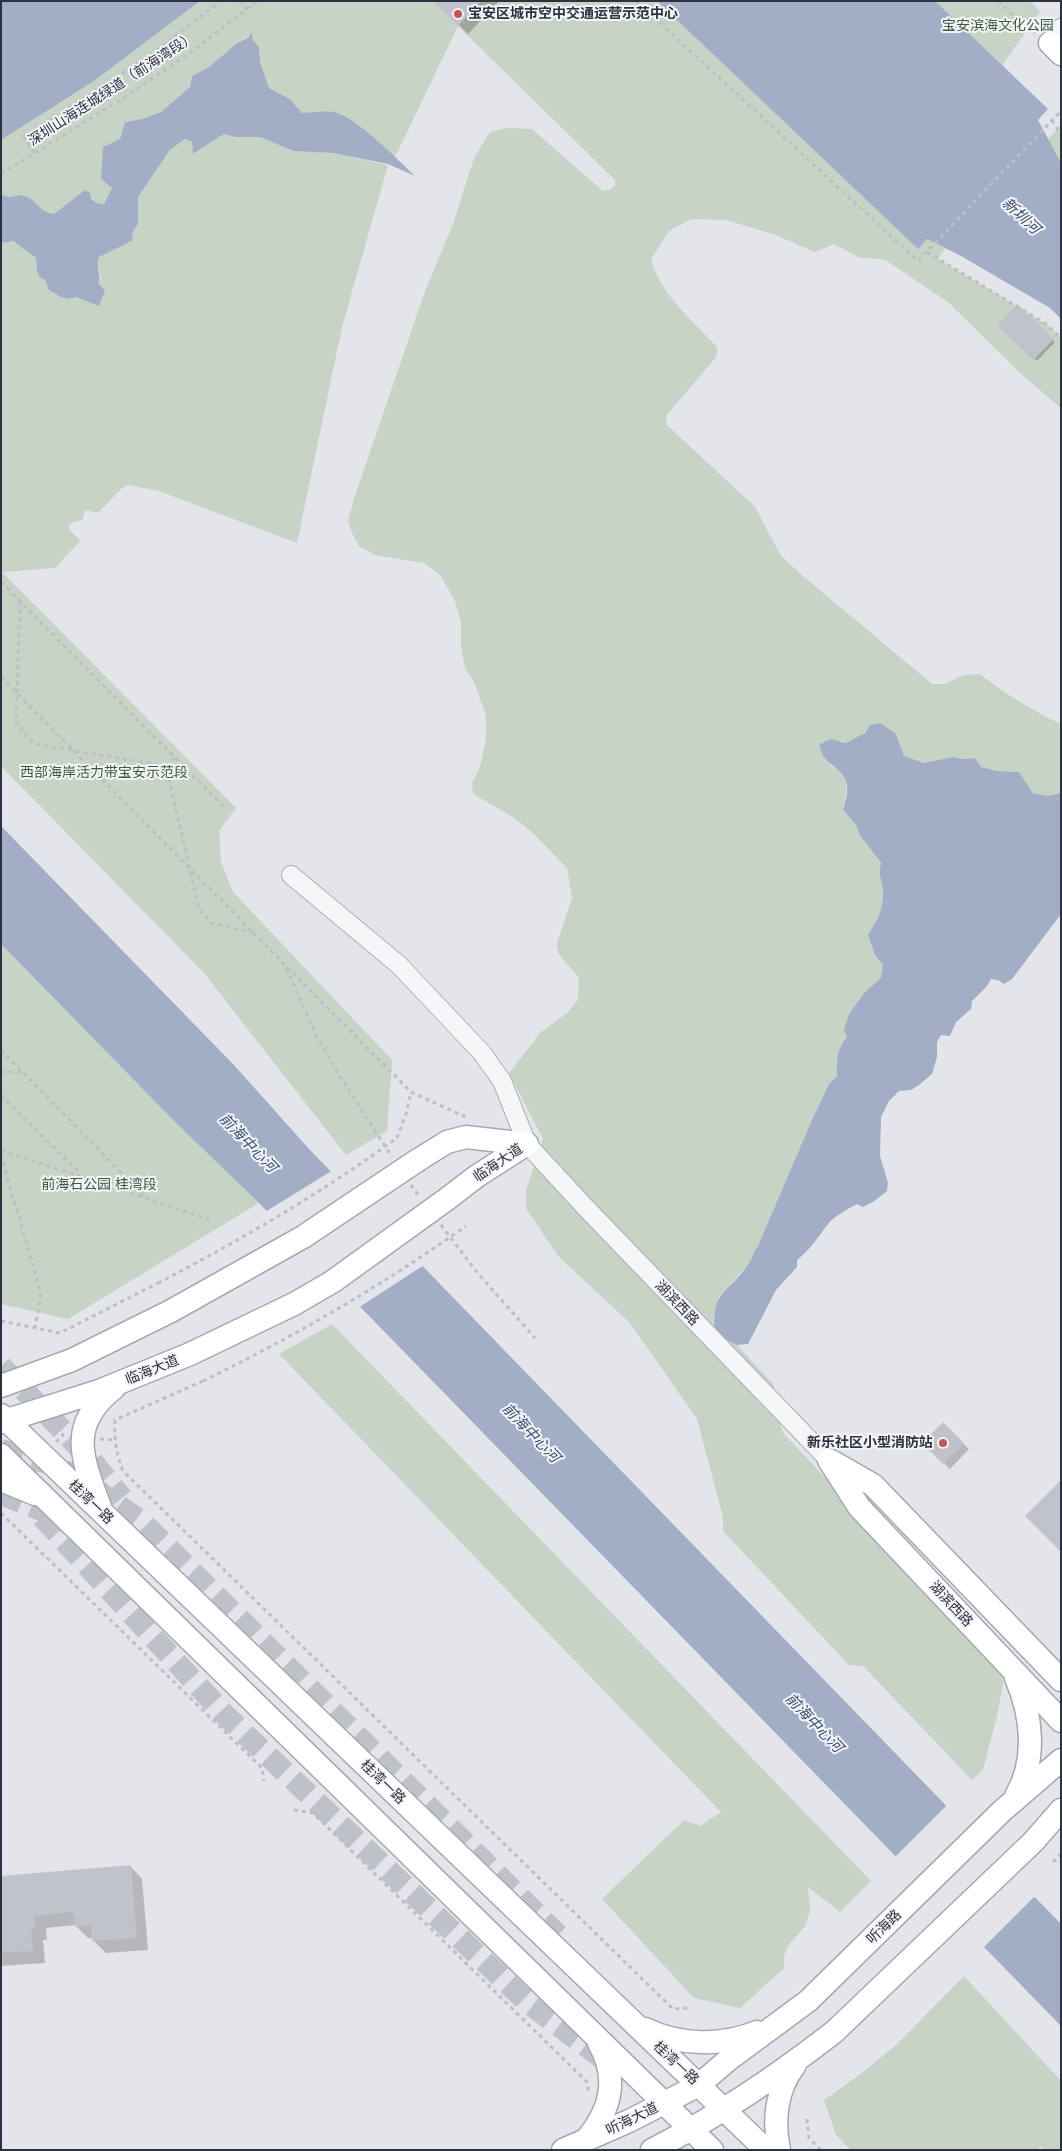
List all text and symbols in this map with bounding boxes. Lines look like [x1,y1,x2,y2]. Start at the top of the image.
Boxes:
place label: 宝安区城市空中交通运营示范中心 [468,6,678,22]
marker: 宝安区城市空中交通运营示范中心 [452,8,464,20]
park label: 宝安滨海文化公园 [942,18,1054,34]
street label: 深圳山海连城绿道（前海湾段） [25,29,199,149]
water label: 新圳河 [998,194,1044,238]
park label: 西部海岸活力带宝安示范段 [20,765,188,781]
water label: 前海中心河 [215,1110,281,1176]
street label: 临海大道 [470,1140,526,1186]
park label: 前海石公园 桂湾段 [41,1177,157,1193]
street label: 湖滨西路 [652,1277,702,1329]
street label: 临海大道 [123,1352,181,1388]
water label: 前海中心河 [498,1400,564,1466]
place label: 新乐社区小型消防站 [807,1435,933,1451]
marker: 新乐社区小型消防站 [937,1437,949,1449]
street label: 桂湾一路 [65,1477,117,1527]
street label: 湖滨西路 [926,1578,976,1630]
water label: 前海中心河 [781,1690,847,1756]
street label: 桂湾一路 [357,1757,409,1807]
street label: 听海路 [863,1906,905,1948]
street label: 桂湾一路 [650,2038,702,2088]
street label: 听海大道 [603,2099,661,2139]

